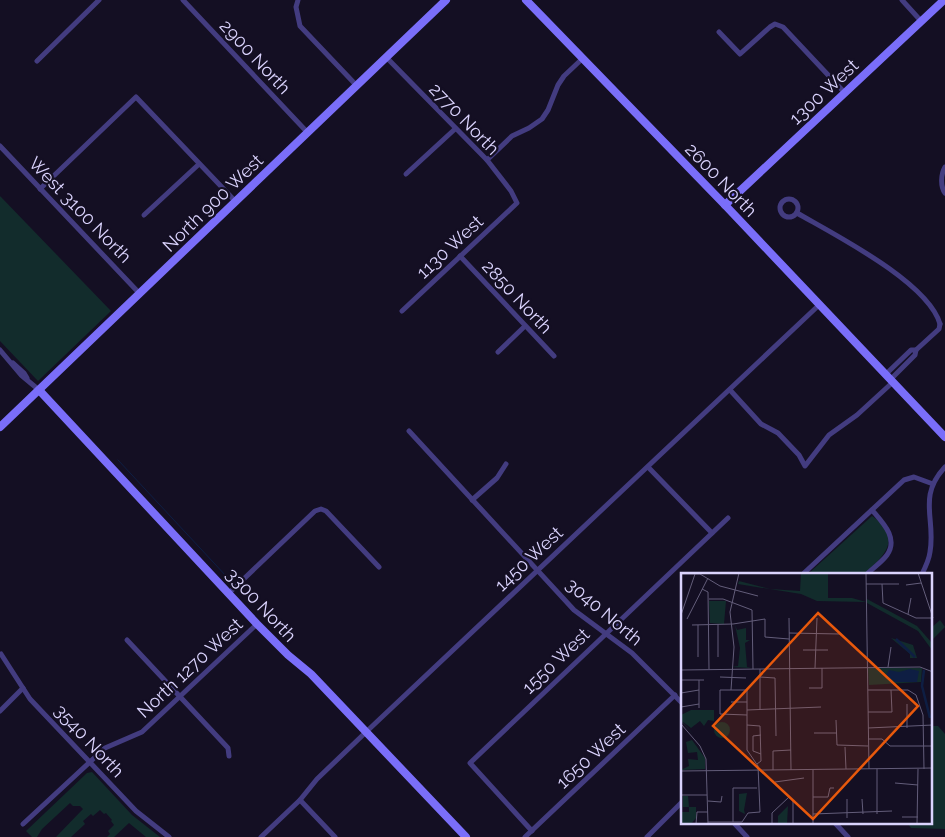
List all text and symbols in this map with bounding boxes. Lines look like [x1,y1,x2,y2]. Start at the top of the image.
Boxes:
street label: 2900 North [216,15,295,98]
street label: 1300 West [785,55,862,129]
street label: 2770 North [425,78,504,159]
street label: 2600 North [681,138,762,221]
street label: North 900 West [158,149,267,256]
street label: West 3100 North [25,152,136,267]
street label: 1130 West [412,211,487,283]
street label: 2850 North [478,256,557,338]
street label: 1450 West [490,522,567,595]
street label: 3300 North [222,563,301,646]
inset map [681,573,932,824]
street label: 3040 North [562,574,647,650]
street label: North 1270 West [133,613,247,722]
street label: 1550 West [518,623,594,698]
street label: 3540 North [50,700,128,782]
street label: 1650 West [552,719,629,793]

